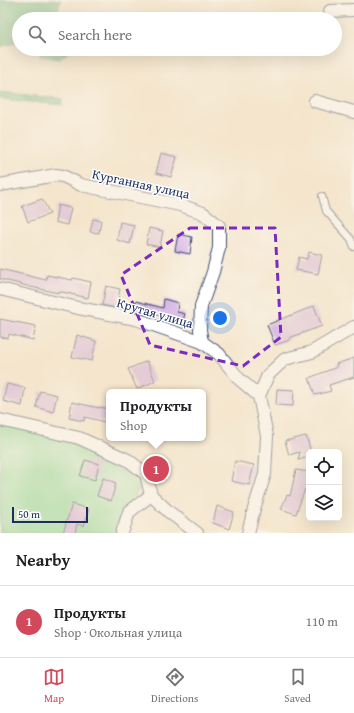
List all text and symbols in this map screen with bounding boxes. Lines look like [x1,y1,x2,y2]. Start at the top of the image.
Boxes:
search box [12,12,342,56]
icon: search [26,23,48,45]
text: Search here [58,24,132,45]
street label: Курганная улица [91,164,192,204]
street label: Крутая улица [115,293,196,333]
your location [210,308,230,328]
popup [106,389,206,441]
text: Продукты [120,395,192,416]
text: Shop [120,416,147,435]
map controls [306,449,342,521]
button: locate [306,449,342,485]
pin: 1 [143,454,169,484]
button: layers [306,485,342,521]
scale bar [12,505,88,524]
text: 50 m [18,506,40,522]
text: Nearby [16,547,70,572]
text: Продукты [54,602,126,623]
text: 1 [26,612,32,631]
text: 110 m [306,612,338,631]
text: Shop · Окольная улица [54,623,182,642]
tab: Map [43,666,65,706]
tab: Directions [151,666,198,706]
tab: Saved [284,666,311,706]

